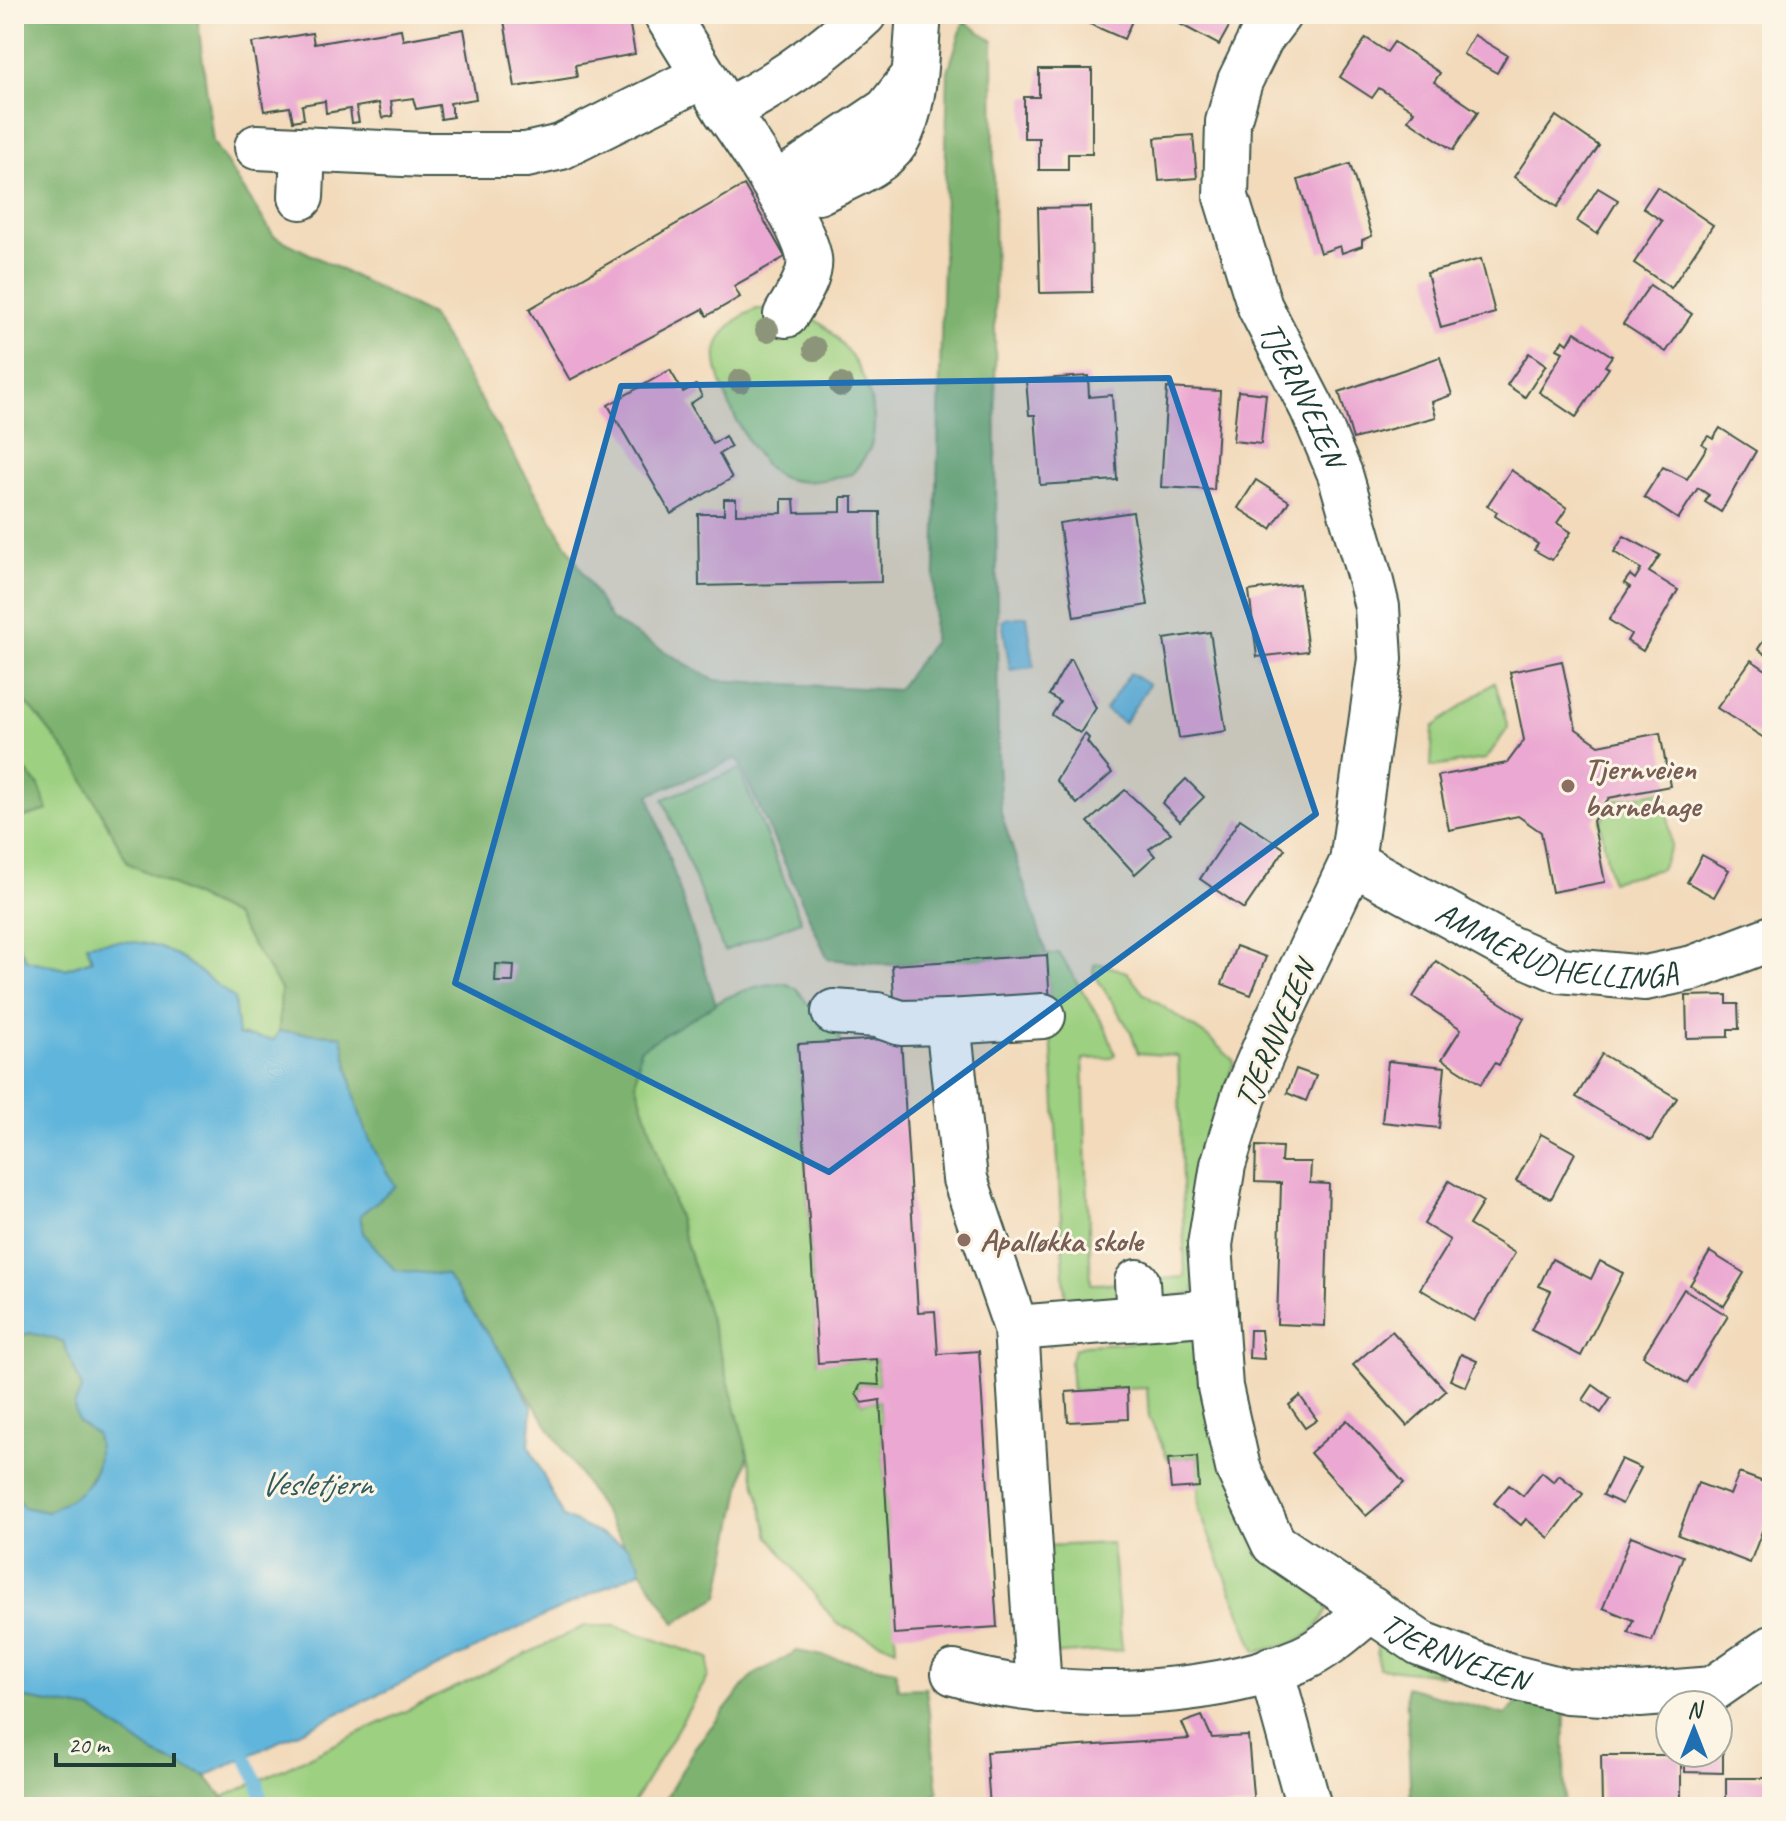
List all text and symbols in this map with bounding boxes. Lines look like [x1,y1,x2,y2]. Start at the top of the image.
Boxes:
street label: TJERNVEIEN [1251,315,1357,477]
place label: Tjernveien barnehage [1584,748,1703,826]
marker: Tjernveien barnehage [1559,777,1577,795]
street label: AMMERUDHELLINGA [1429,892,1682,999]
street label: TJERNVEIEN [1224,950,1327,1114]
place label: Apalløkka skole [980,1220,1145,1261]
marker: Apalløkka skole [955,1231,973,1249]
water label: Vesletjern [260,1462,376,1505]
street label: TJERNVEIEN [1374,1602,1537,1702]
north arrow [1654,1689,1734,1769]
text: N [1687,1696,1704,1724]
scale bar [56,1717,174,1767]
text: 20 m [68,1730,111,1760]

